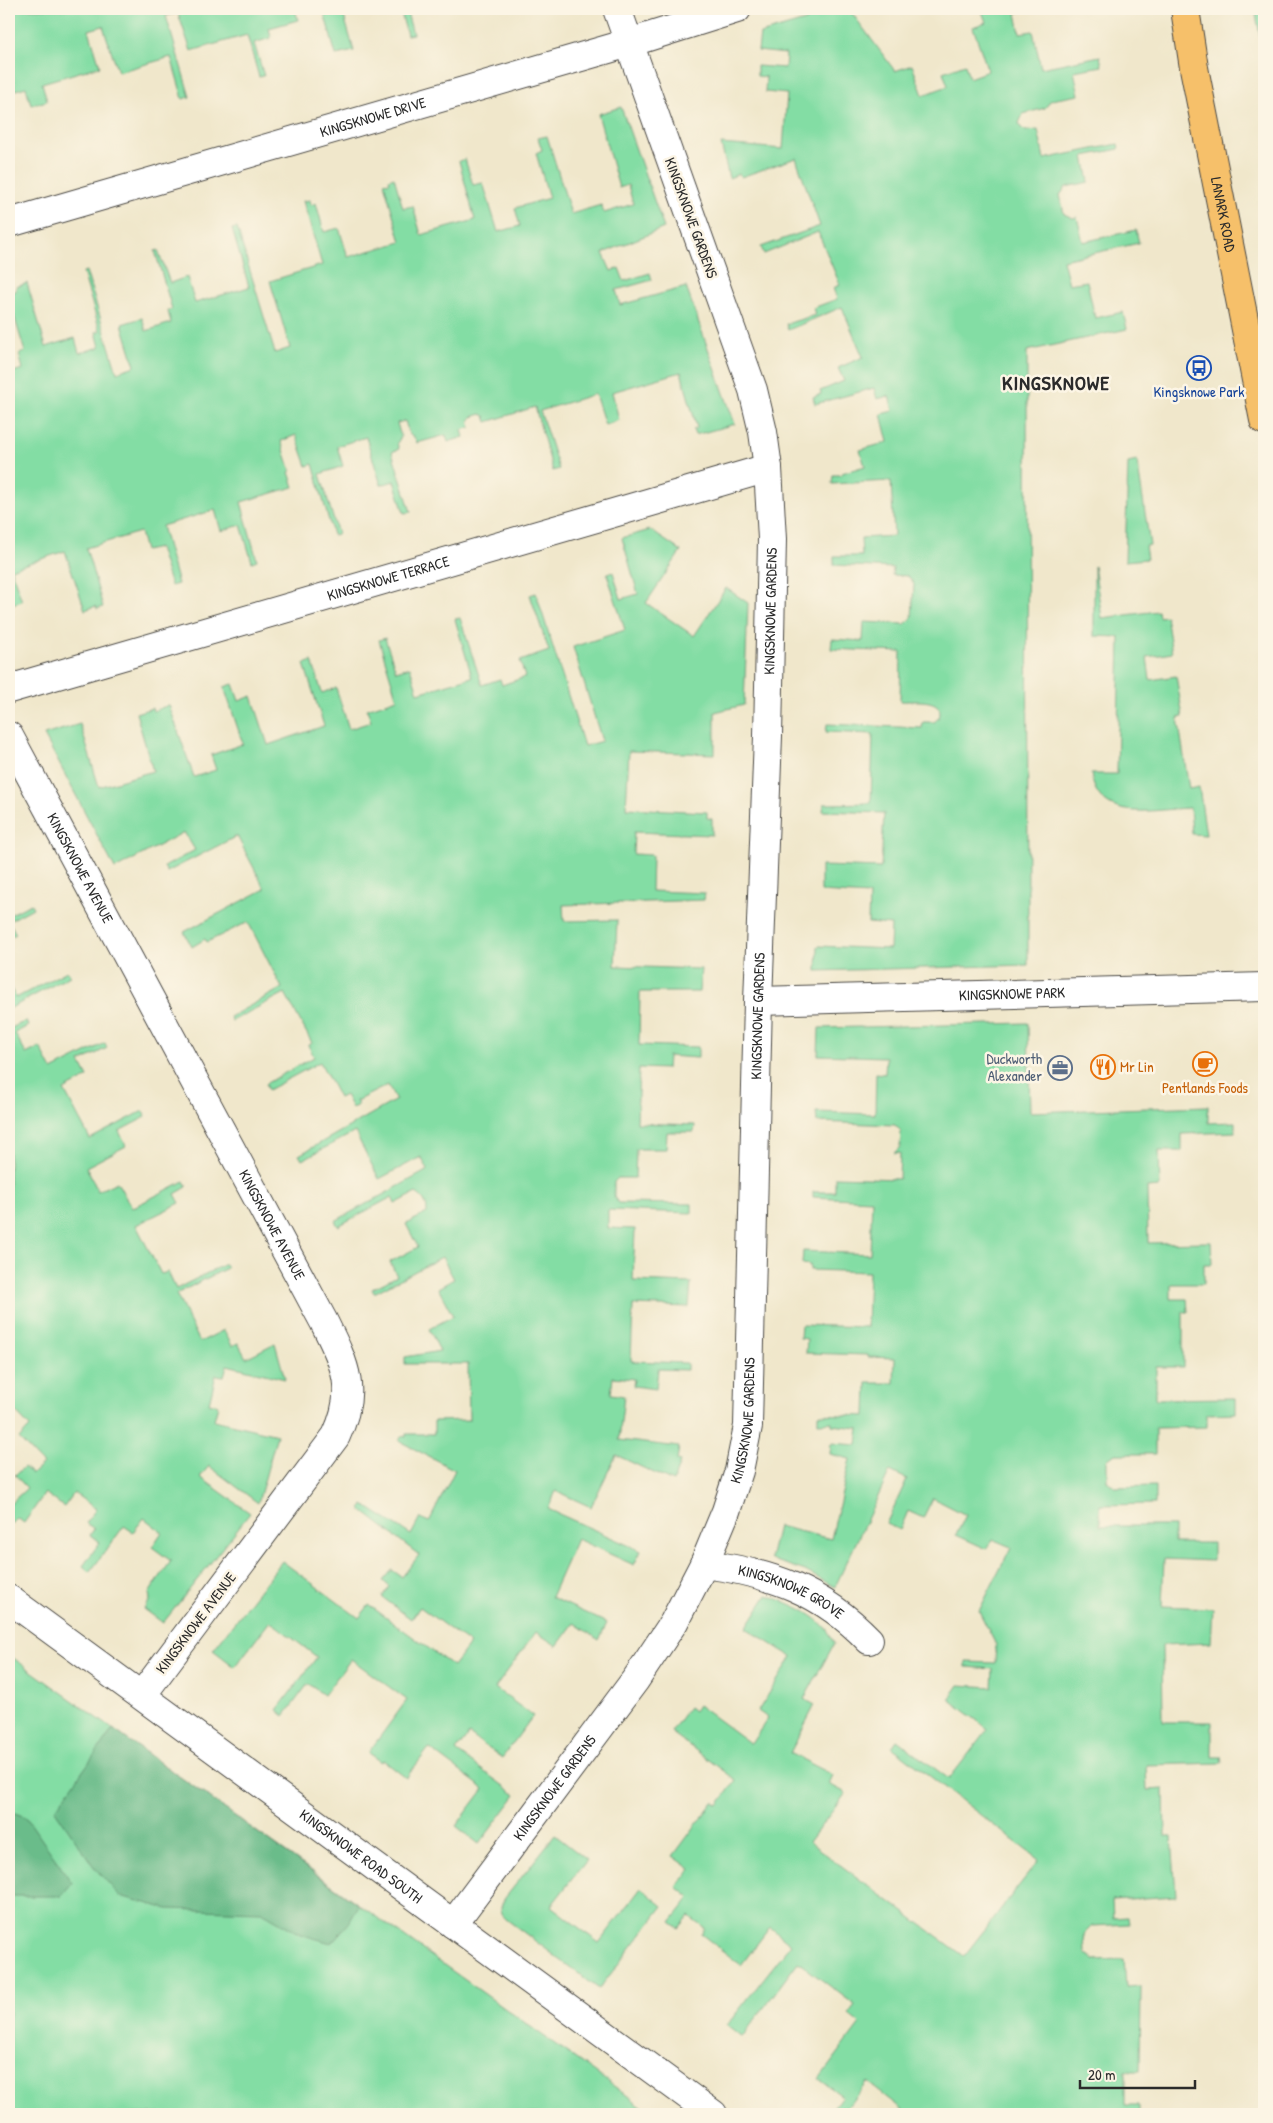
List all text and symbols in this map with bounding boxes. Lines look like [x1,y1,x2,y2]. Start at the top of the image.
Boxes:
street label: KINGSKNOWE DRIVE [317,91,429,142]
street label: KINGSKNOWE GARDENS [660,155,723,281]
street label: LANARK ROAD [1206,175,1241,255]
bus stop icon: Kingsknowe Park [1186,355,1212,381]
district label: KINGSKNOWE [1002,369,1110,396]
place label: Kingsknowe Park [1154,381,1244,402]
street label: KINGSKNOWE GARDENS [758,547,782,675]
street label: KINGSKNOWE TERRACE [324,550,452,606]
street label: KINGSKNOWE AVENUE [42,809,119,927]
street label: KINGSKNOWE GARDENS [745,952,770,1080]
street label: KINGSKNOWE PARK [959,982,1065,1005]
place label: Duckworth Alexander [987,1048,1042,1086]
cafe icon: Pentlands Foods [1192,1051,1218,1077]
restaurant icon: Mr Lin [1090,1054,1116,1080]
office icon: Duckworth Alexander [1047,1055,1073,1081]
place label: Mr Lin [1120,1056,1154,1077]
place label: Pentlands Foods [1162,1077,1248,1098]
street label: KINGSKNOWE AVENUE [234,1166,311,1284]
street label: KINGSKNOWE GARDENS [725,1357,760,1486]
street label: KINGSKNOWE GROVE [736,1559,849,1624]
street label: KINGSKNOWE AVENUE [150,1567,241,1678]
street label: KINGSKNOWE GARDENS [508,1730,601,1845]
street label: KINGSKNOWE ROAD SOUTH [295,1804,427,1908]
scale bar [1080,2058,1196,2090]
text: 20 m [1088,2064,1115,2085]

